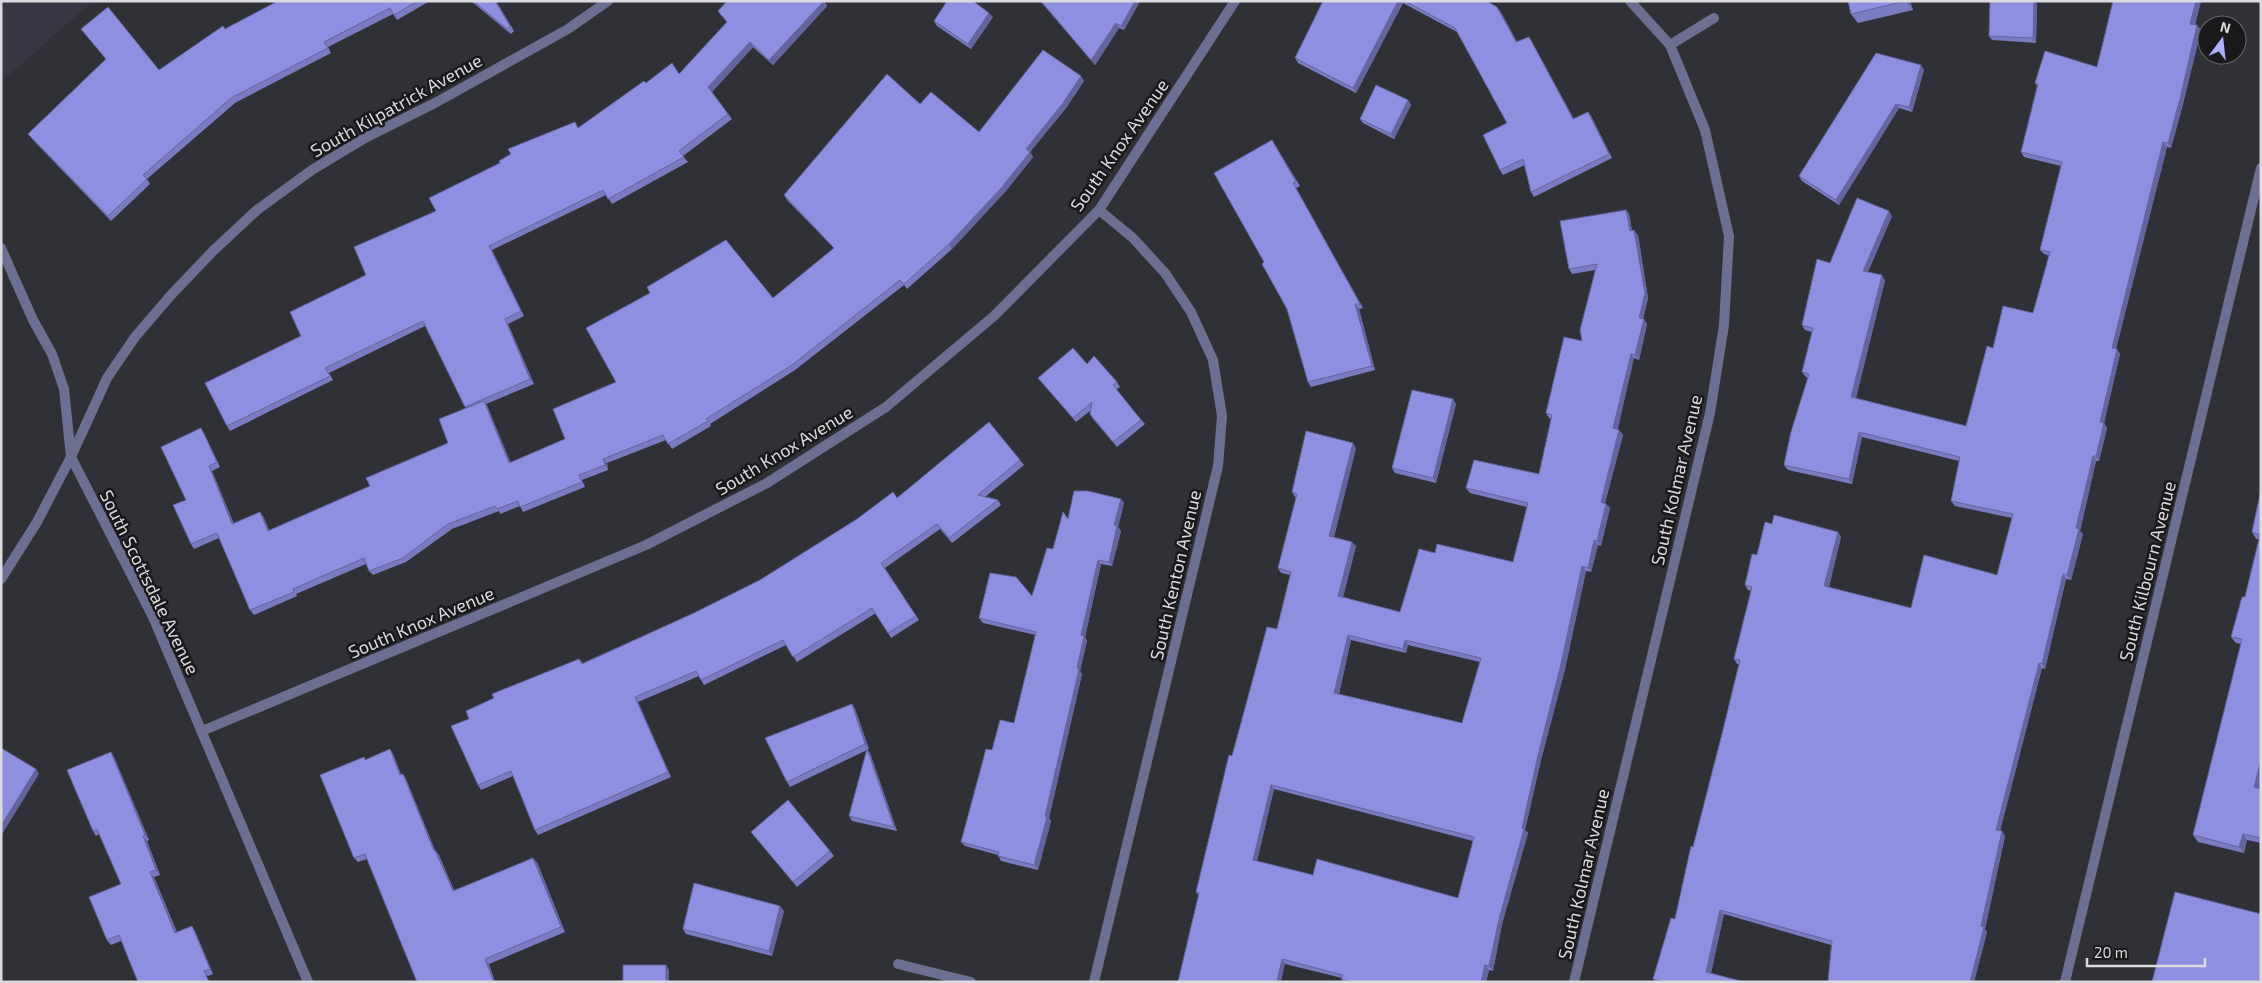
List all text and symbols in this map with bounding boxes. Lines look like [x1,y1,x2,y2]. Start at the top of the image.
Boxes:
north arrow [2197,15,2247,65]
text: N [2218,17,2233,36]
street label: South Kilpatrick Avenue [306,49,486,161]
street label: South Knox Avenue [1065,75,1173,215]
street label: South Kolmar Avenue [1646,393,1706,567]
street label: South Knox Avenue [711,400,857,500]
street label: South Kilbourn Avenue [2114,479,2180,663]
street label: South Scottsdale Avenue [96,486,204,678]
street label: South Kenton Avenue [1145,488,1205,662]
street label: South Knox Avenue [345,581,497,663]
street label: South Kolmar Avenue [1553,787,1613,961]
scale bar [2087,936,2204,968]
text: 20 m [2094,943,2128,961]

